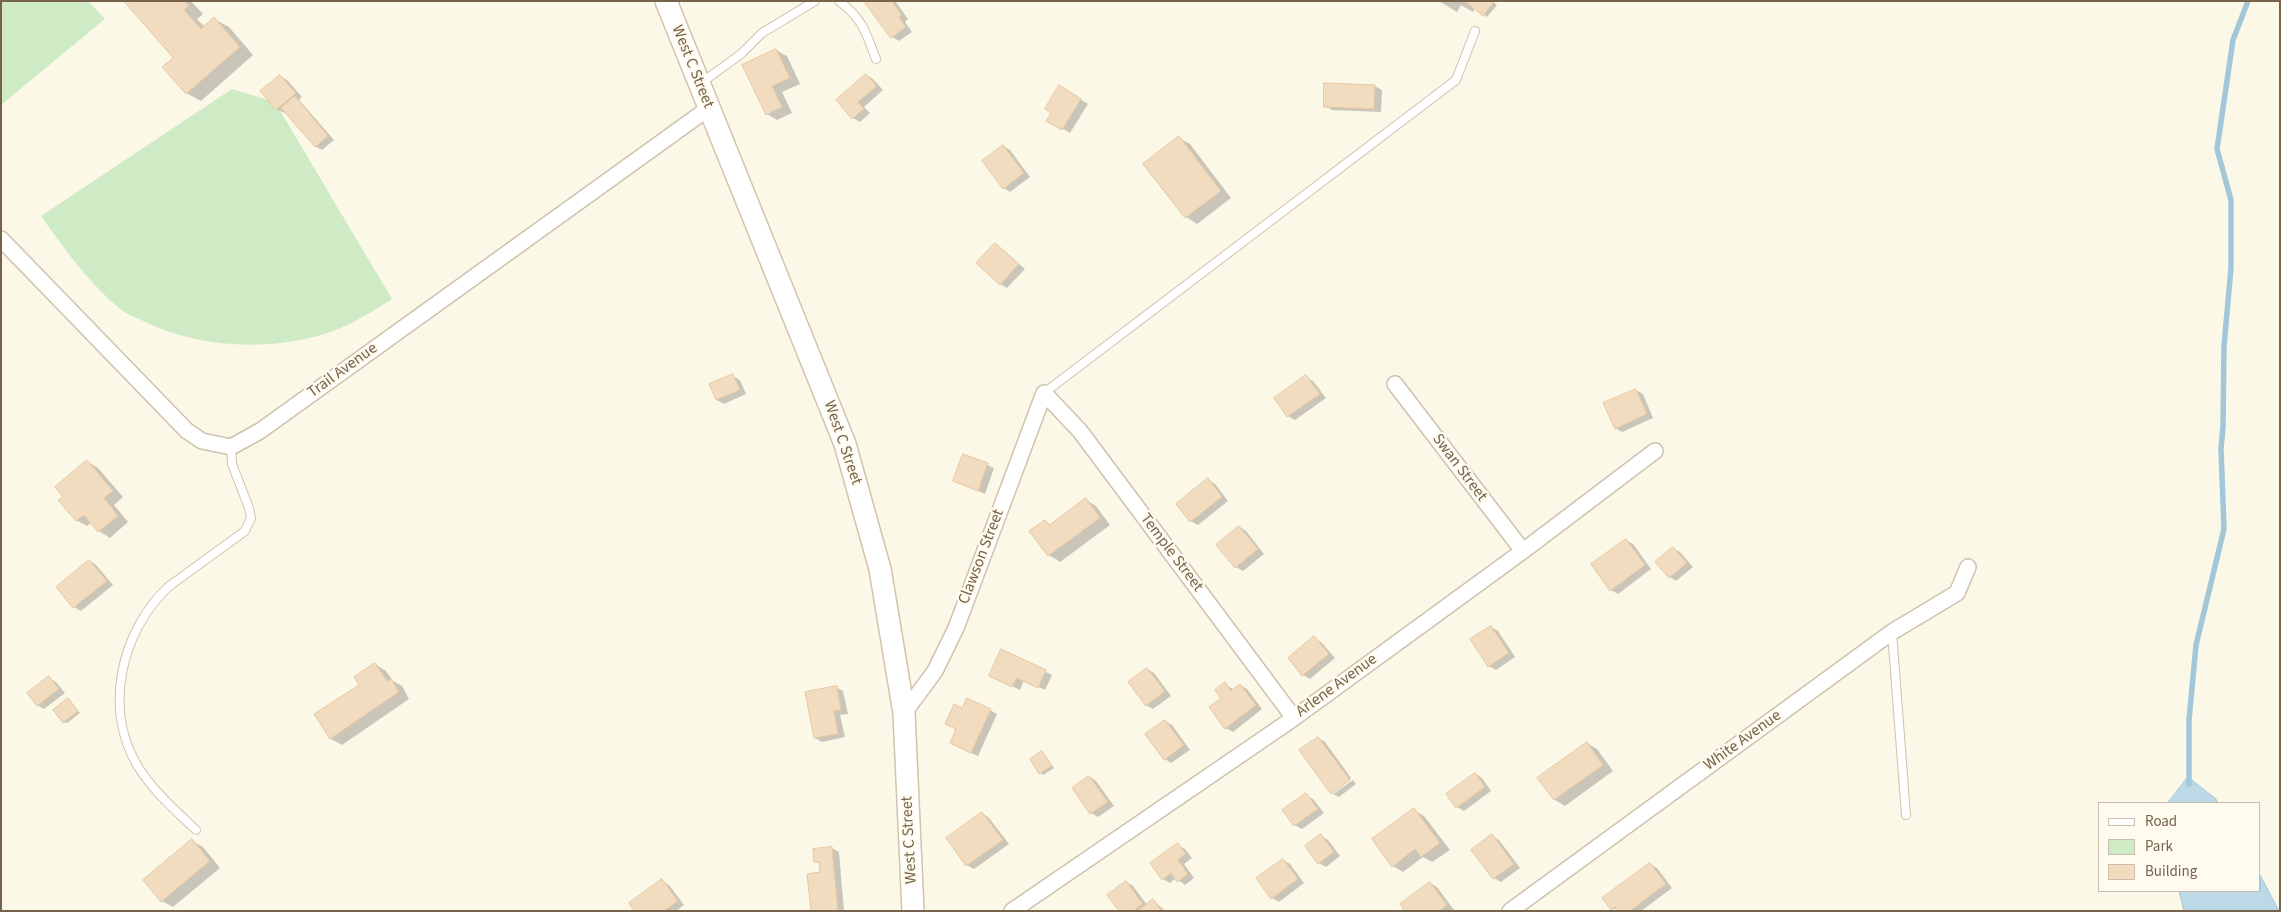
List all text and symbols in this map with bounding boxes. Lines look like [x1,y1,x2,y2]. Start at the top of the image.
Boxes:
street label: West C Street [667,23,717,111]
street label: Trail Avenue [304,339,382,403]
street label: West C Street [819,398,865,488]
street label: Swan Street [1427,430,1491,506]
street label: Clawson Street [955,507,1009,607]
street label: Temple Street [1135,510,1207,596]
street label: Arlene Avenue [1293,650,1381,722]
street label: White Avenue [1701,707,1785,775]
street label: West C Street [898,796,922,884]
legend [2098,802,2261,892]
text: Road [2145,811,2177,832]
text: Park [2145,836,2173,857]
text: Building [2145,861,2197,882]

